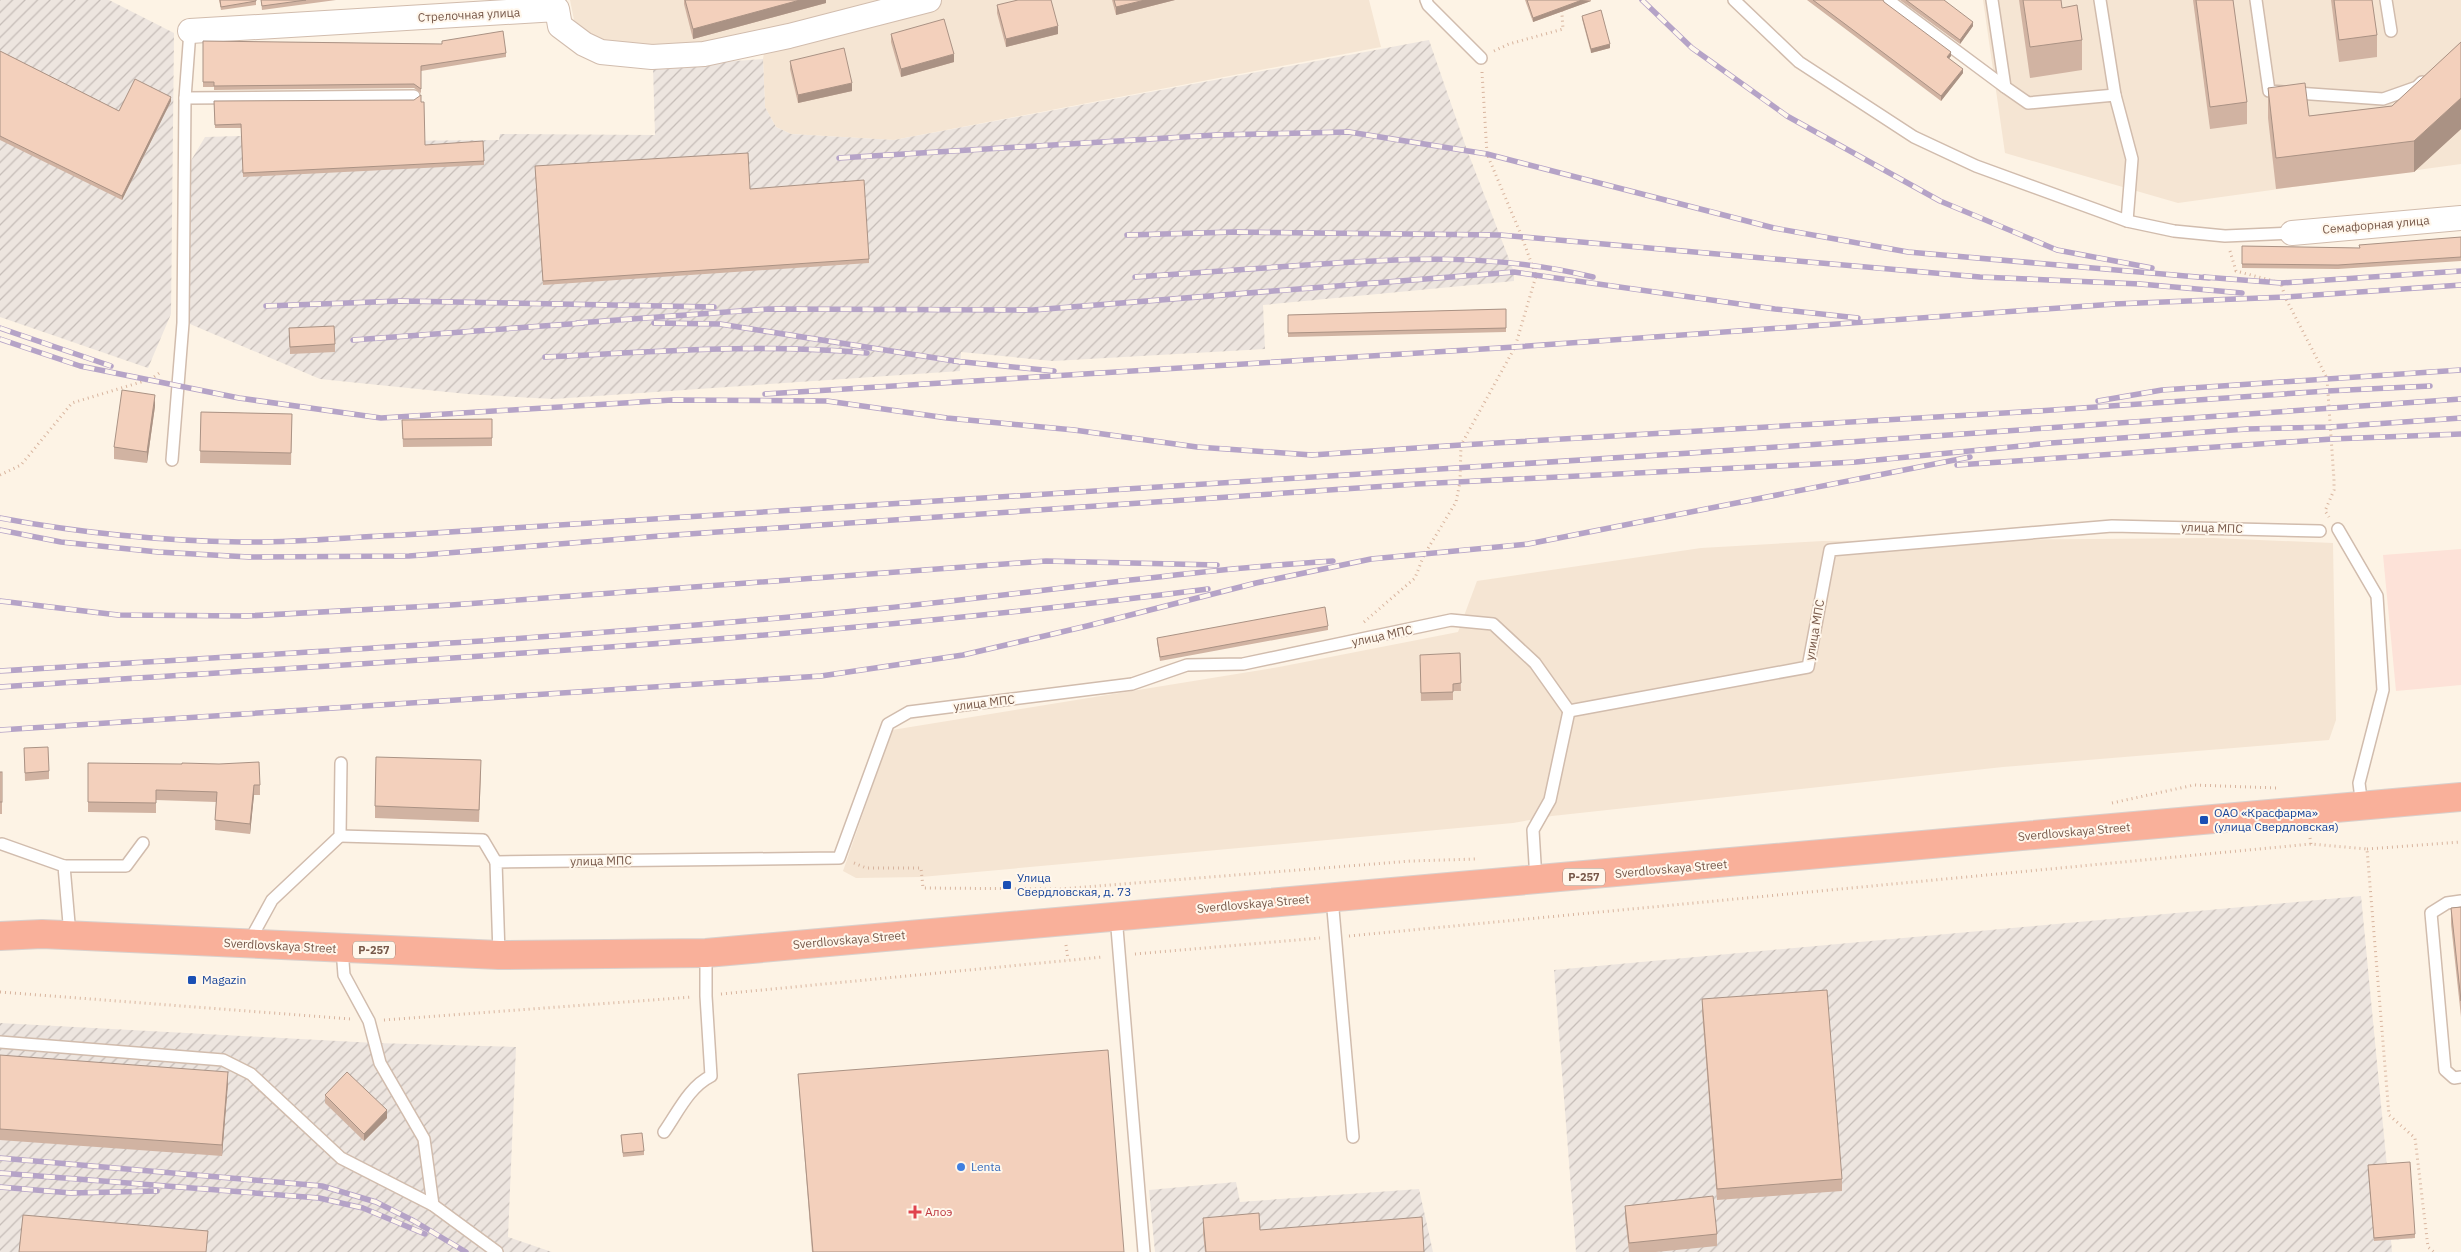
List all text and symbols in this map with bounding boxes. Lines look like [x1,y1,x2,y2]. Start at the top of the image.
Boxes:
street label: Стрелочная улица [417,4,521,25]
street label: Семафорная улица [2322,212,2431,237]
street label: улица МПС [2181,519,2244,536]
street label: улица МПС [1802,598,1827,662]
street label: улица МПС [1350,622,1414,649]
street label: улица МПС [952,691,1016,714]
place label: ОАО «Красфарма» (улица Свердловская) [2214,805,2339,834]
marker: ОАО «Красфарма» (улица Свердловская) [2198,814,2210,826]
street label: Sverdlovskaya Street [2017,819,2131,844]
street label: улица МПС [570,852,632,869]
street label: Sverdlovskaya Street [1614,856,1728,881]
road number: Р-257 [1563,869,1605,886]
place label: Улица Свердловская, д. 73 [1017,870,1131,899]
marker: Улица Свердловская, д. 73 [1001,879,1013,891]
street label: Sverdlovskaya Street [1196,891,1310,916]
street label: Sverdlovskaya Street [792,927,906,952]
street label: Sverdlovskaya Street [223,935,337,956]
road number: Р-257 [353,942,395,958]
place label: Magazin [202,972,246,987]
marker: Magazin [186,974,198,986]
place label: Lenta [971,1159,1002,1174]
marker: Lenta [955,1161,967,1173]
place label: Алоэ [925,1204,952,1219]
marker: Алоэ [909,1206,921,1218]

